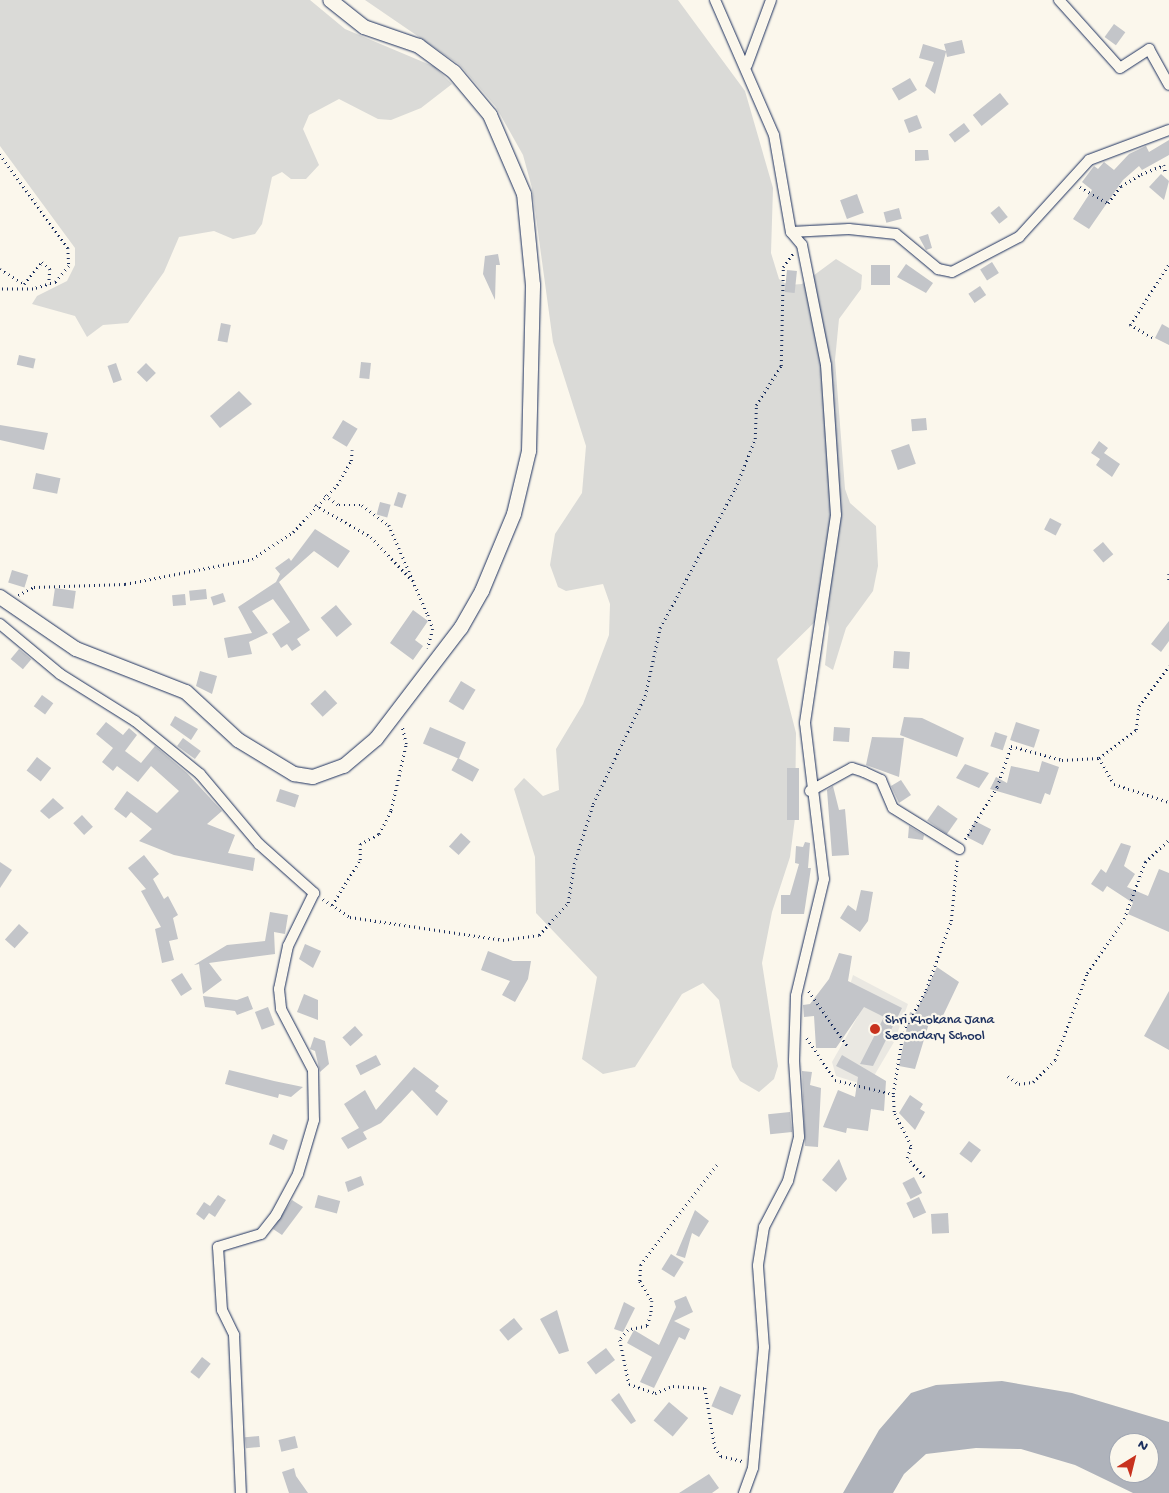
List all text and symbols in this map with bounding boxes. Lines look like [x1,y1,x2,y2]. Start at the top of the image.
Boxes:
place label: Shri Khokana Jana Secondary School [885,1013,994,1046]
marker: Shri Khokana Jana Secondary School [869,1023,881,1035]
north arrow [1109,1433,1159,1483]
text: N [1134,1437,1151,1456]

